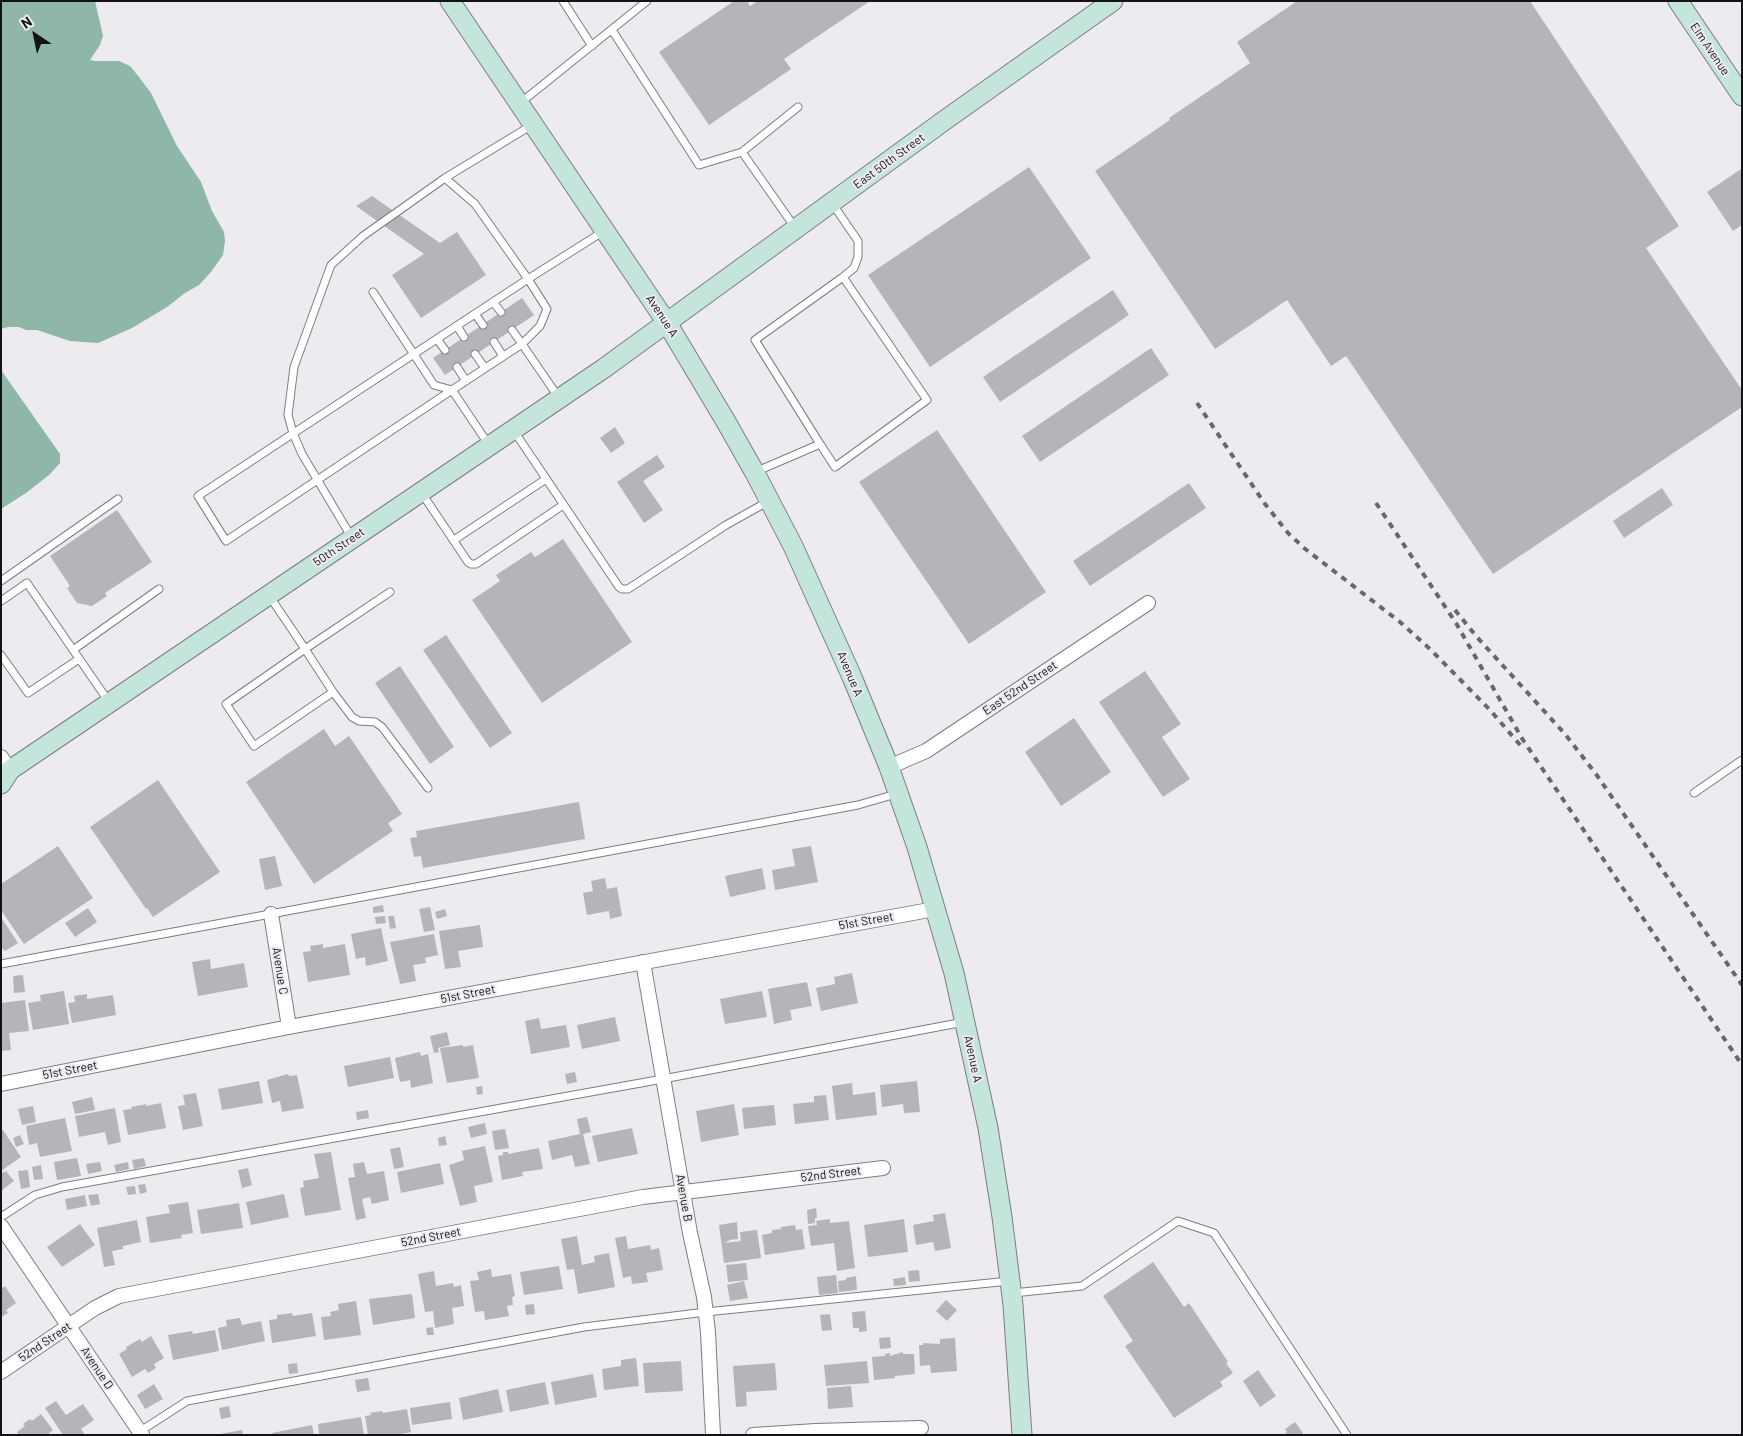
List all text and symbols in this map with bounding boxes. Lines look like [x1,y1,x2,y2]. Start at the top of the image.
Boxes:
north arrow [10,10,60,60]
text: N [18,12,35,32]
street label: Elm Avenue [1687,20,1733,78]
street label: East 50th Street [850,130,928,192]
street label: Avenue A [643,292,681,340]
street label: 50th Street [311,525,367,569]
street label: Avenue A [834,649,866,699]
street label: East 52nd Street [980,658,1060,718]
street label: 51st Street [838,909,894,933]
street label: Avenue C [269,946,291,996]
street label: 51st Street [439,982,497,1006]
street label: Avenue A [961,1034,985,1084]
street label: 51st Street [41,1058,99,1082]
street label: 52nd Street [800,1163,862,1185]
street label: Avenue B [673,1173,695,1223]
street label: 52nd Street [400,1224,462,1250]
street label: 52nd Street [16,1319,74,1365]
street label: Avenue D [78,1344,116,1392]

